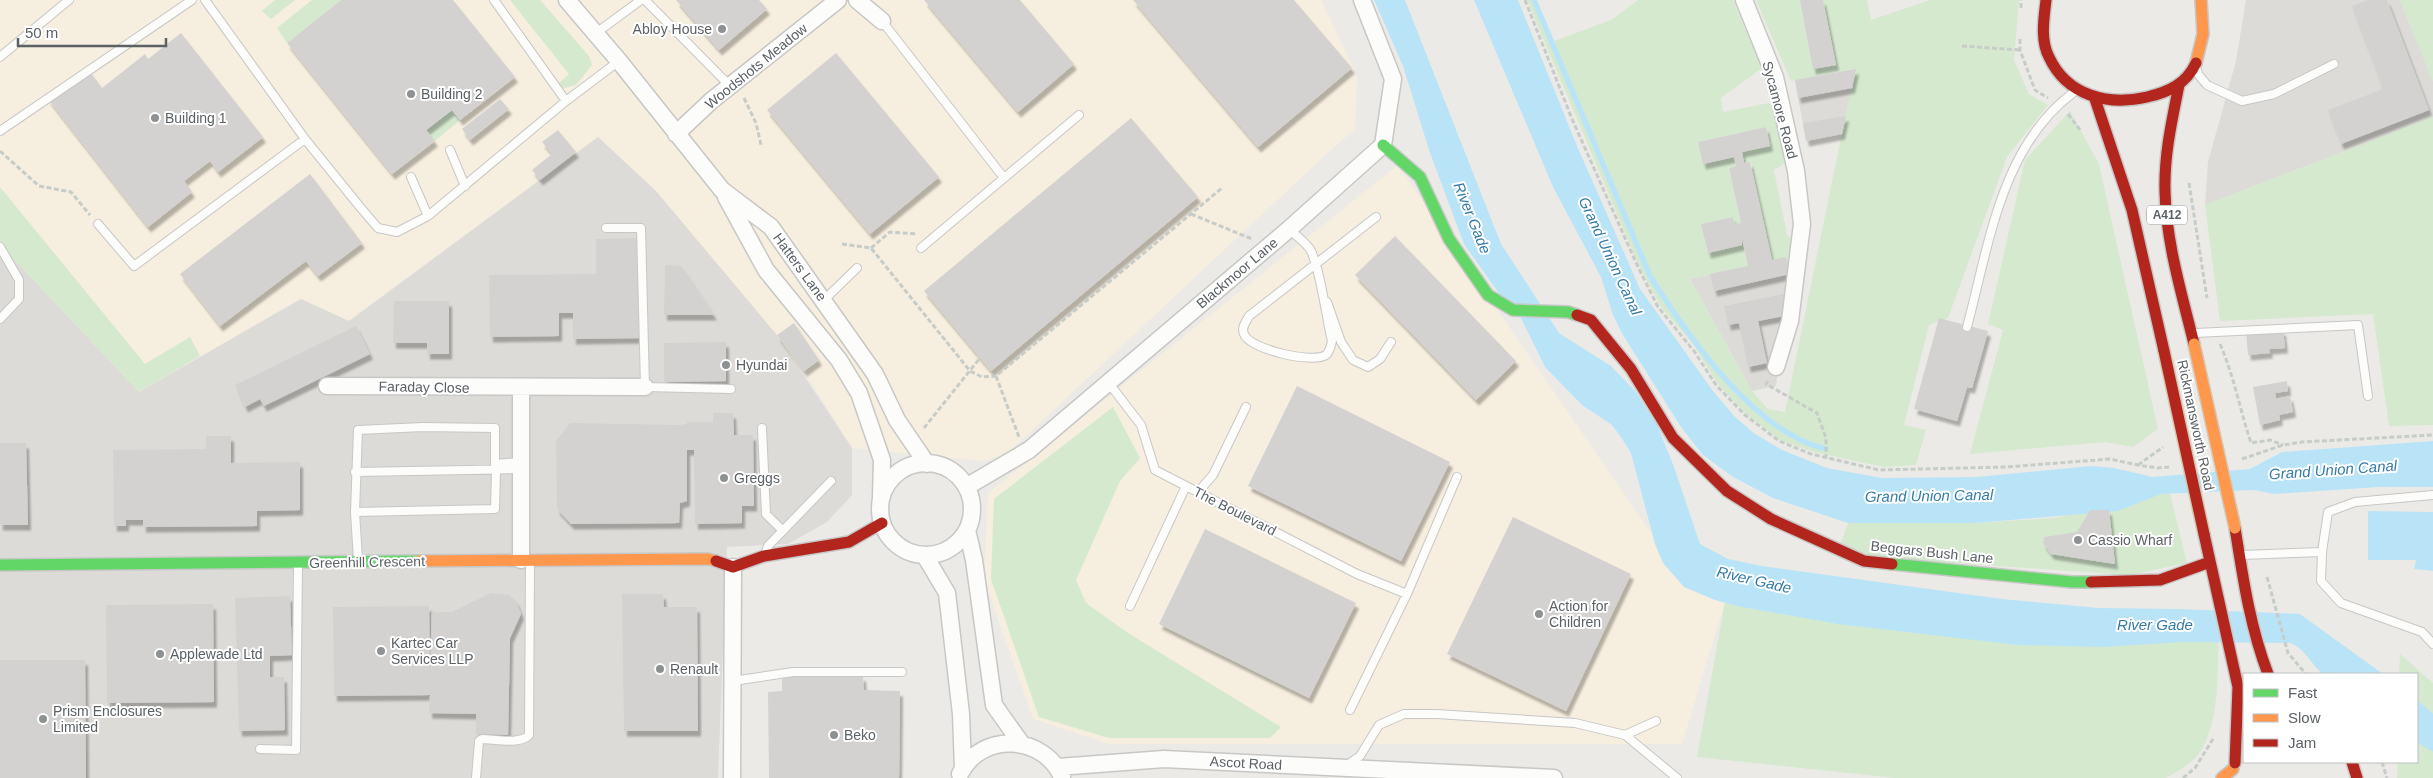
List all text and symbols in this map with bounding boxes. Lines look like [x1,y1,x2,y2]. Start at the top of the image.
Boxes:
scale bar [18,15,165,47]
street label: Woodshots Meadow [702,19,811,112]
place label: Abloy House [633,21,712,37]
marker: Abloy House [716,23,728,35]
text: 50 m [25,24,58,41]
street label: Sycamore Road [1759,59,1801,161]
place label: Building 2 [421,86,483,102]
marker: Building 2 [405,88,417,100]
place label: Building 1 [165,110,227,126]
marker: Building 1 [149,112,161,124]
water label: River Gade [1450,179,1495,256]
water label: Grand Union Canal [1576,194,1646,318]
road number: A412 [2147,206,2187,224]
street label: Hatters Lane [770,230,830,304]
street label: Blackmoor Lane [1193,234,1281,312]
place label: Hyundai [736,357,787,373]
street label: Rickmansworth Road [2174,358,2218,492]
marker: Hyundai [720,359,732,371]
street label: Faraday Close [378,378,470,396]
water label: Grand Union Canal [2268,456,2398,482]
place label: Greggs [734,470,780,486]
marker: Greggs [718,472,730,484]
street label: The Boulevard [1191,483,1279,539]
water label: Grand Union Canal [1865,486,1994,505]
place label: Cassio Wharf [2088,532,2172,548]
marker: Cassio Wharf [2072,534,2084,546]
street label: Beggars Bush Lane [1870,538,1994,566]
street label: Greenhill Crescent [309,553,425,571]
water label: River Gade [1715,563,1793,596]
place label: Action for Children [1549,598,1608,630]
marker: Action for Children [1533,608,1545,620]
water label: River Gade [2117,616,2193,633]
place label: Kartec Car Services LLP [391,635,473,667]
marker: Kartec Car Services LLP [375,645,387,657]
place label: Applewade Ltd [170,646,263,662]
marker: Applewade Ltd [154,648,166,660]
place label: Renault [670,661,718,677]
marker: Renault [654,663,666,675]
legend [2243,673,2418,763]
text: Fast [2288,684,2318,701]
place label: Prism Enclosures Limited [53,703,162,735]
text: Slow [2288,709,2321,726]
marker: Prism Enclosures Limited [37,713,49,725]
place label: Beko [844,727,876,743]
marker: Beko [828,729,840,741]
text: Jam [2288,734,2316,751]
street label: Ascot Road [1209,753,1283,773]

